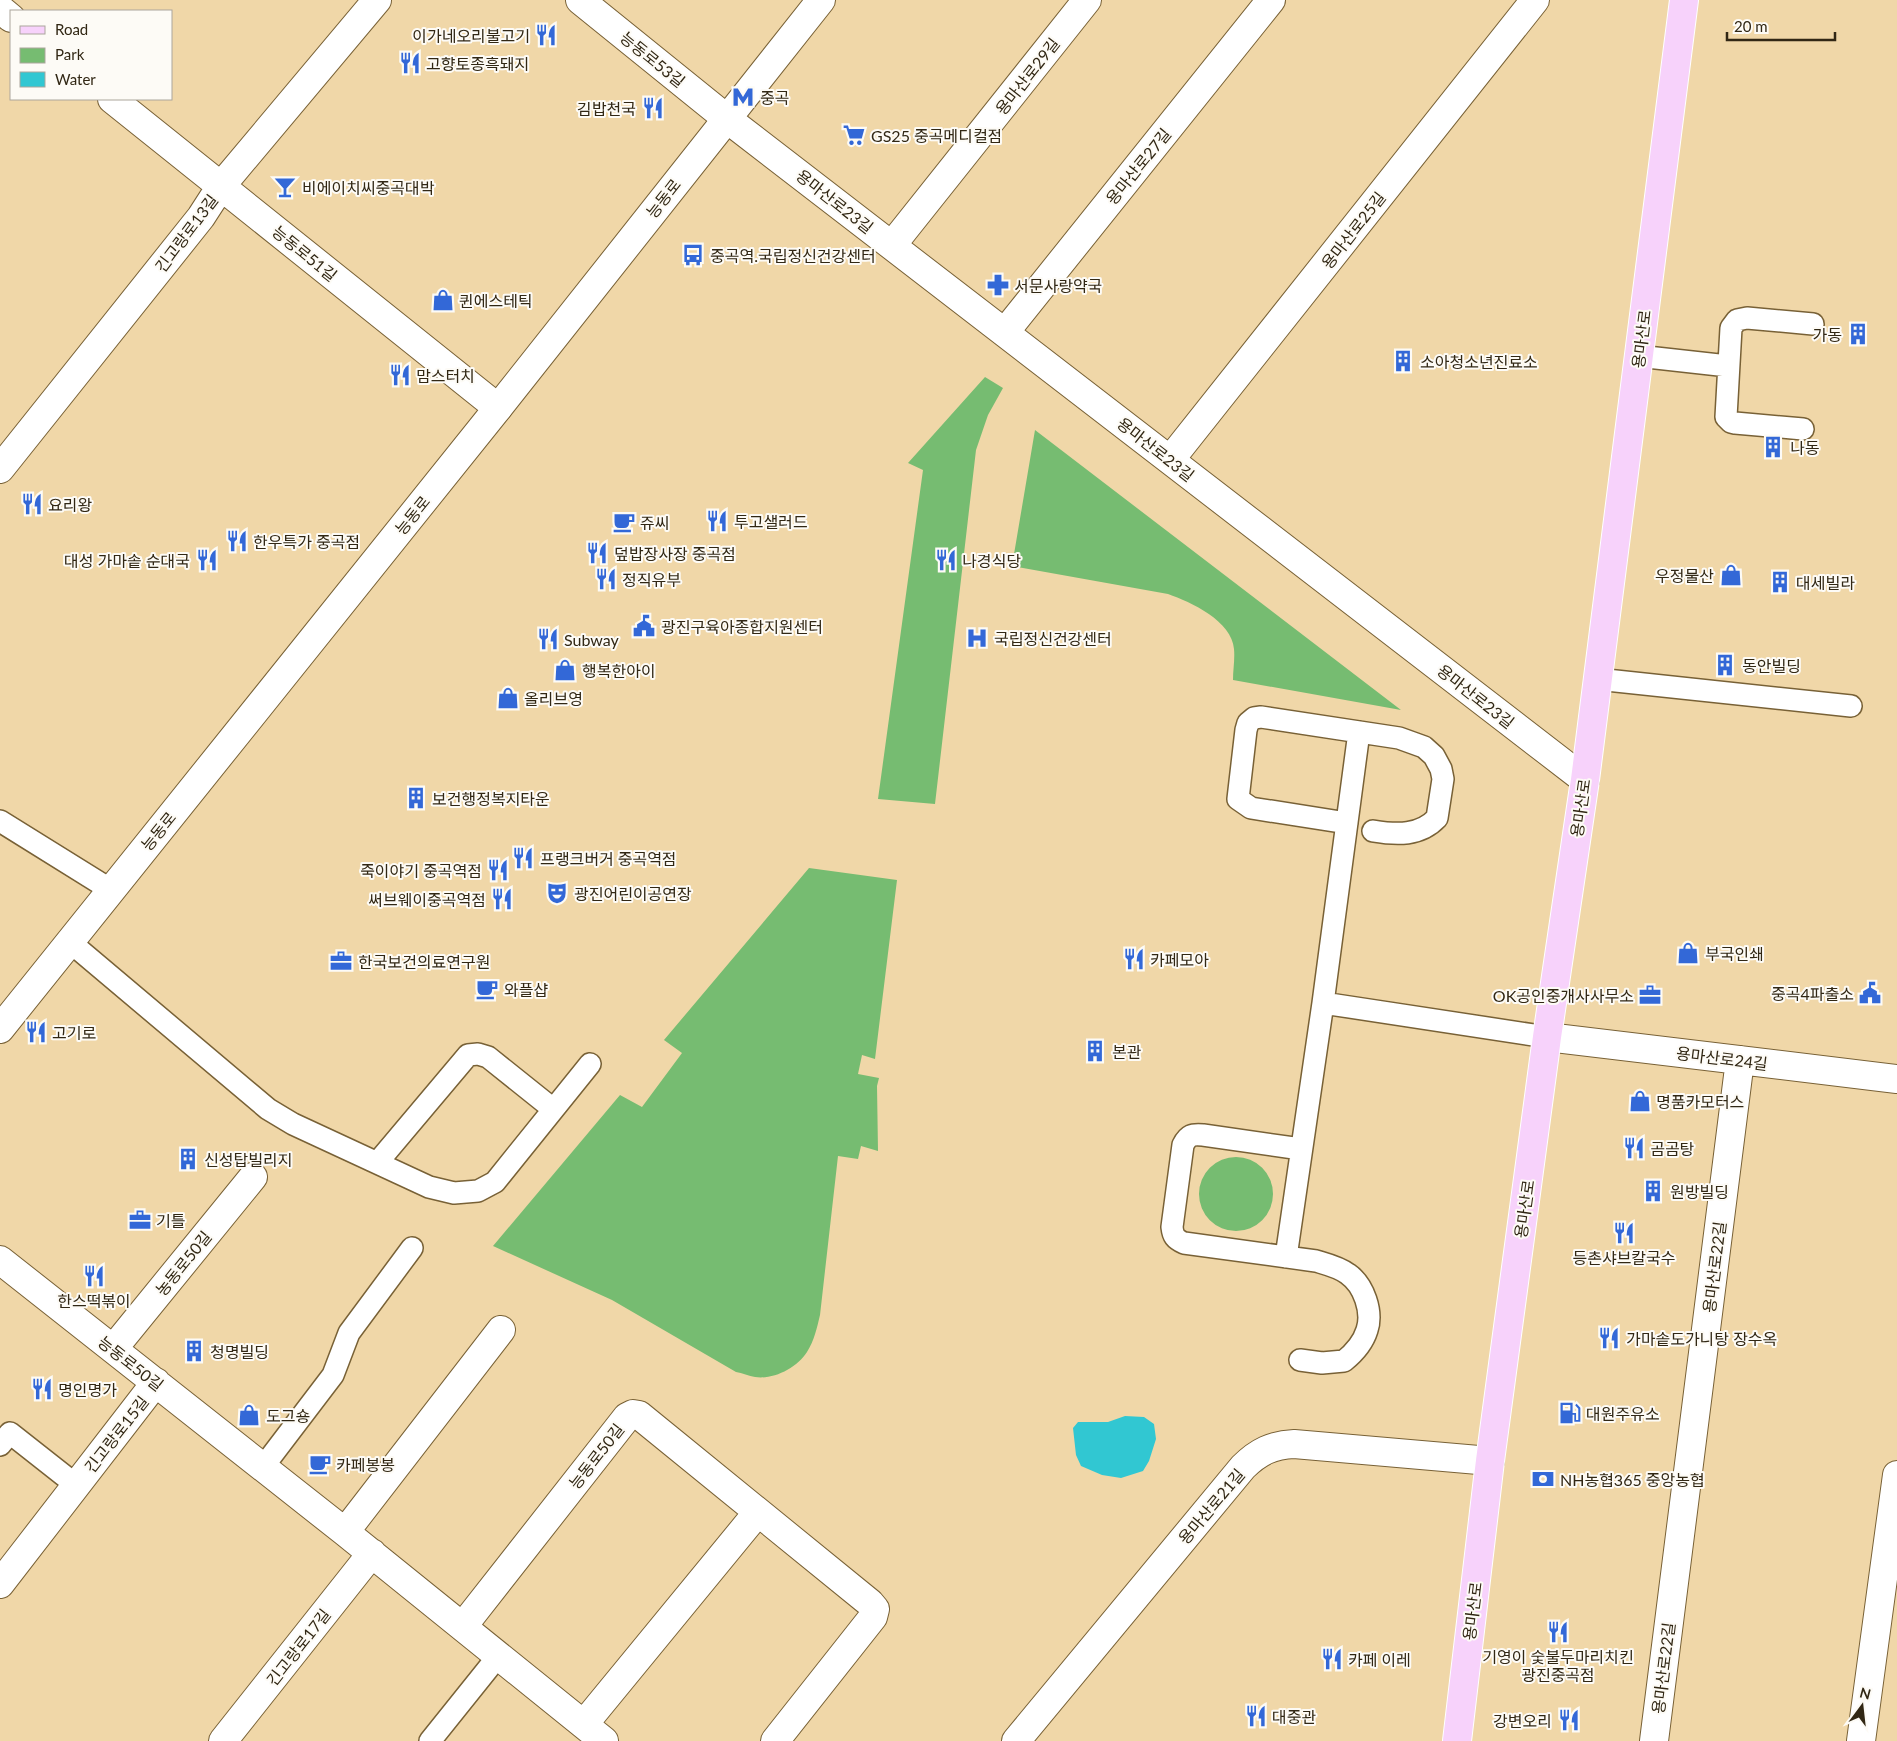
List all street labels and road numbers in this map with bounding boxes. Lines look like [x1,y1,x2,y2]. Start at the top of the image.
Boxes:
street label: 능동로53길 [617,27,689,91]
street label: 용마산로29길 [991,34,1063,118]
street label: 용마산로27길 [1102,124,1174,208]
street label: 용마산로23길 [793,165,877,237]
street label: 능동로 [642,175,684,221]
street label: 용마산로25길 [1317,188,1389,272]
street label: 긴고랑로13길 [151,190,221,276]
street label: 능동로51길 [269,221,341,285]
street label: 용마산로 [1628,308,1654,369]
street label: 용마산로23길 [1114,413,1198,485]
street label: 능동로 [391,492,433,538]
street label: 용마산로23길 [1434,660,1518,732]
street label: 용마산로 [1566,777,1594,838]
street label: 능동로 [137,808,179,854]
street label: 용마산로24길 [1675,1043,1769,1073]
street label: 용마산로 [1510,1178,1538,1239]
street label: 용마산로22길 [1699,1220,1729,1314]
street label: 농동로50길 [151,1227,215,1299]
street label: 능동로50길 [95,1332,167,1394]
street label: 긴고랑로15길 [80,1392,152,1476]
street label: 능동로50길 [565,1420,627,1492]
street label: 용마산로21길 [1174,1465,1248,1547]
street label: 용마산로 [1459,1580,1485,1641]
street label: 긴고랑로17길 [262,1605,334,1689]
street label: 용마산로22길 [1648,1621,1678,1715]

